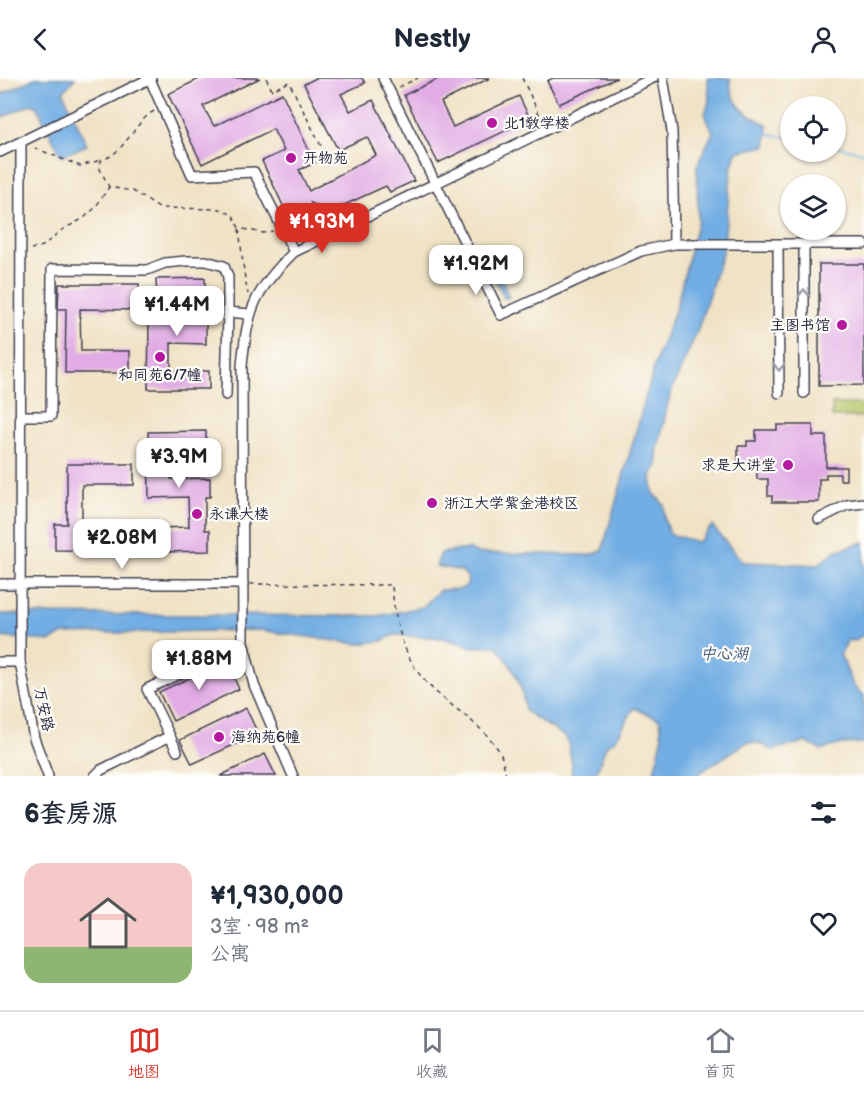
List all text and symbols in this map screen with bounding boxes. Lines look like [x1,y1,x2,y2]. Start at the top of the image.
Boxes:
icon: back [24,23,57,56]
text: Nestly [393,23,471,55]
icon: person [807,23,840,56]
map controls [780,96,846,240]
button: locate [780,96,846,162]
place label: 北1教学楼 [504,114,570,133]
marker: 北1教学楼 [485,116,499,130]
place label: 开物苑 [303,149,348,168]
marker: 开物苑 [284,151,298,165]
button: layers [780,174,846,240]
pin: ¥1.93M [273,203,371,254]
text: ¥1.93M [289,210,355,234]
pin: ¥1.92M [427,245,525,296]
text: ¥1.92M [443,252,509,276]
pin: ¥1.44M [128,286,226,337]
one-way arrow [798,288,810,297]
text: ¥1.44M [144,293,210,317]
place label: 主图书馆 [770,316,830,335]
marker: 主图书馆 [835,318,849,332]
marker: 和同苑6/7幢 [153,350,167,364]
one-way arrow [772,363,785,372]
place label: 和同苑6/7幢 [118,366,202,385]
pin: ¥3.9M [137,438,221,489]
text: ¥3.9M [150,445,208,469]
place label: 求是大讲堂 [701,456,776,475]
marker: 求是大讲堂 [781,458,795,472]
place label: 浙江大学紫金港校区 [444,494,579,513]
marker: 浙江大学紫金港校区 [425,496,439,510]
place label: 永谦大楼 [209,505,269,524]
marker: 永谦大楼 [190,507,204,521]
pin: ¥2.08M [73,519,171,570]
text: ¥2.08M [87,526,157,550]
pin: ¥1.88M [150,640,248,691]
water label: 中心湖 [700,645,750,664]
text: ¥1.88M [166,647,232,671]
street label: 万安路 [30,685,57,733]
place label: 海纳苑6幢 [231,728,300,747]
marker: 海纳苑6幢 [212,730,226,744]
icon: filters [807,796,840,829]
text: 6套房源 [24,799,118,830]
text: ¥1,930,000 [210,881,344,912]
icon: home [72,887,144,959]
icon: heart [807,907,840,940]
text: 3室 · 98 m² [210,915,309,939]
text: 公寓 [210,942,250,966]
tab: 地图 [128,1024,161,1082]
tab: 收藏 [416,1024,449,1082]
tab: 首页 [704,1024,737,1082]

